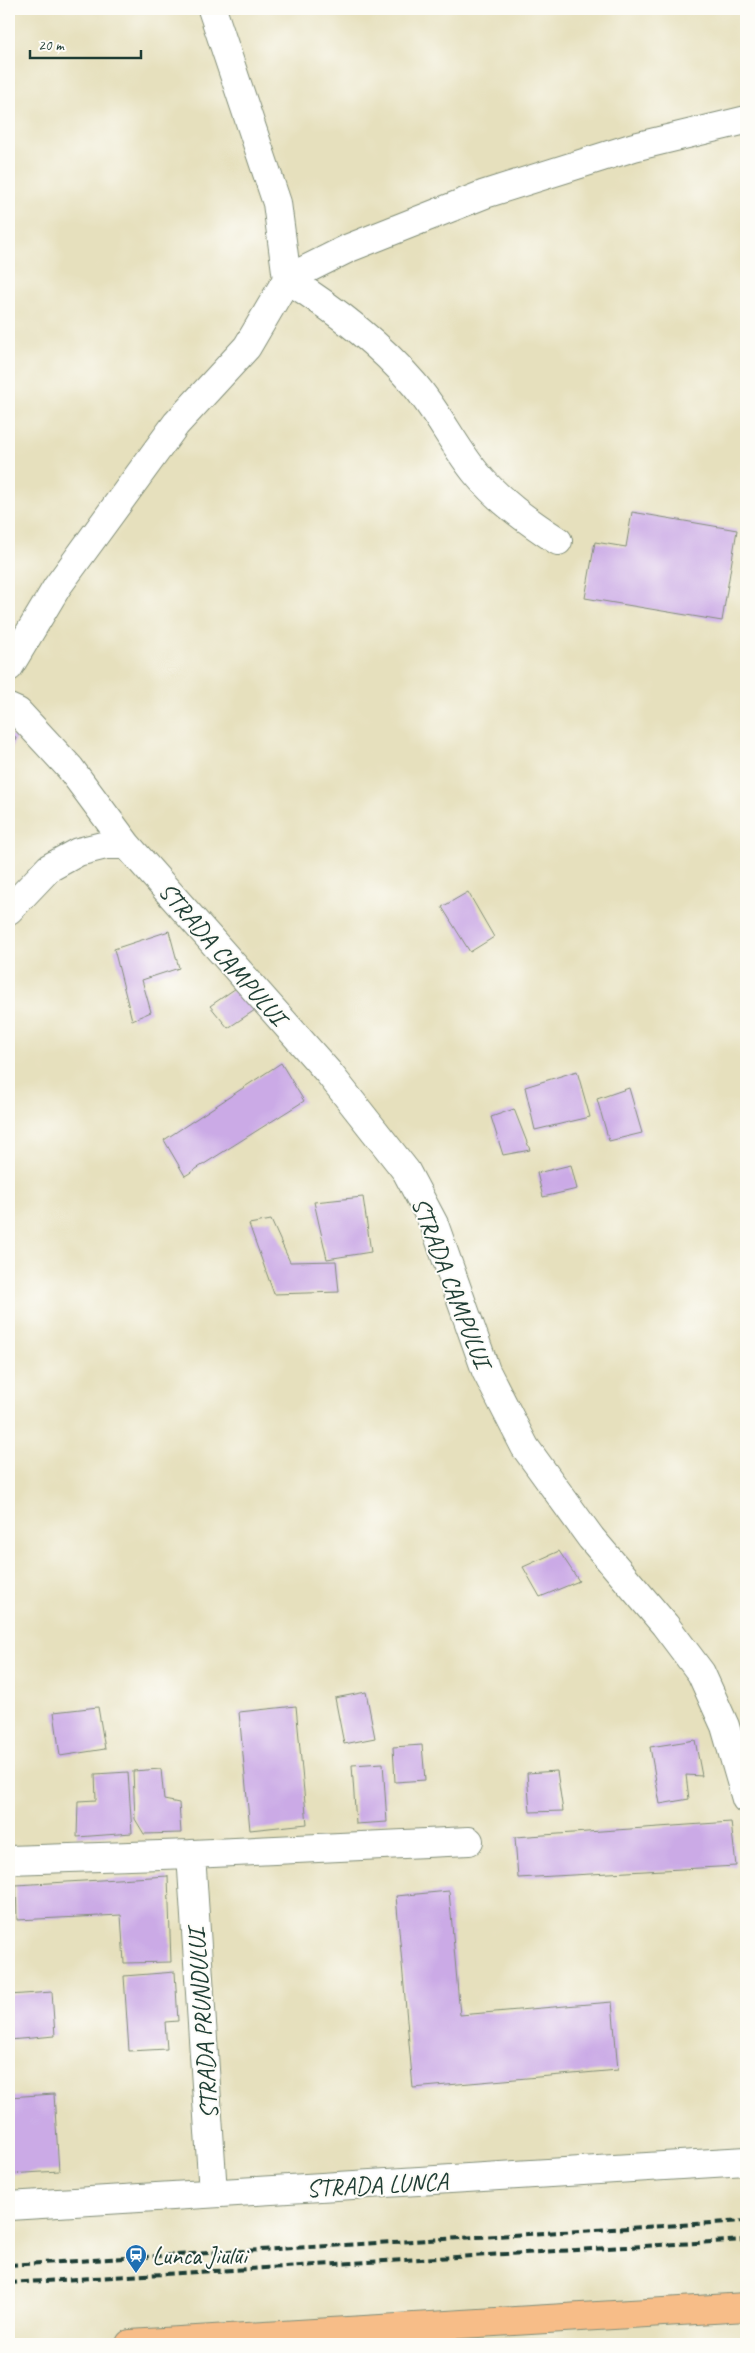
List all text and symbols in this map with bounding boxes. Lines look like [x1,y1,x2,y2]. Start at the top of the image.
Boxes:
scale bar [30,28,141,60]
text: 20 m [38,36,65,55]
street label: STRADA CAMPULUI [151,875,296,1036]
street label: STRADA CAMPULUI [404,1193,500,1376]
street label: STRADA PRUNDULUI [180,1923,226,2120]
street label: STRADA LUNCA [306,2165,450,2205]
place label: Lunca Jiului [152,2240,250,2272]
station icon: Lunca Jiului [124,2243,148,2274]

